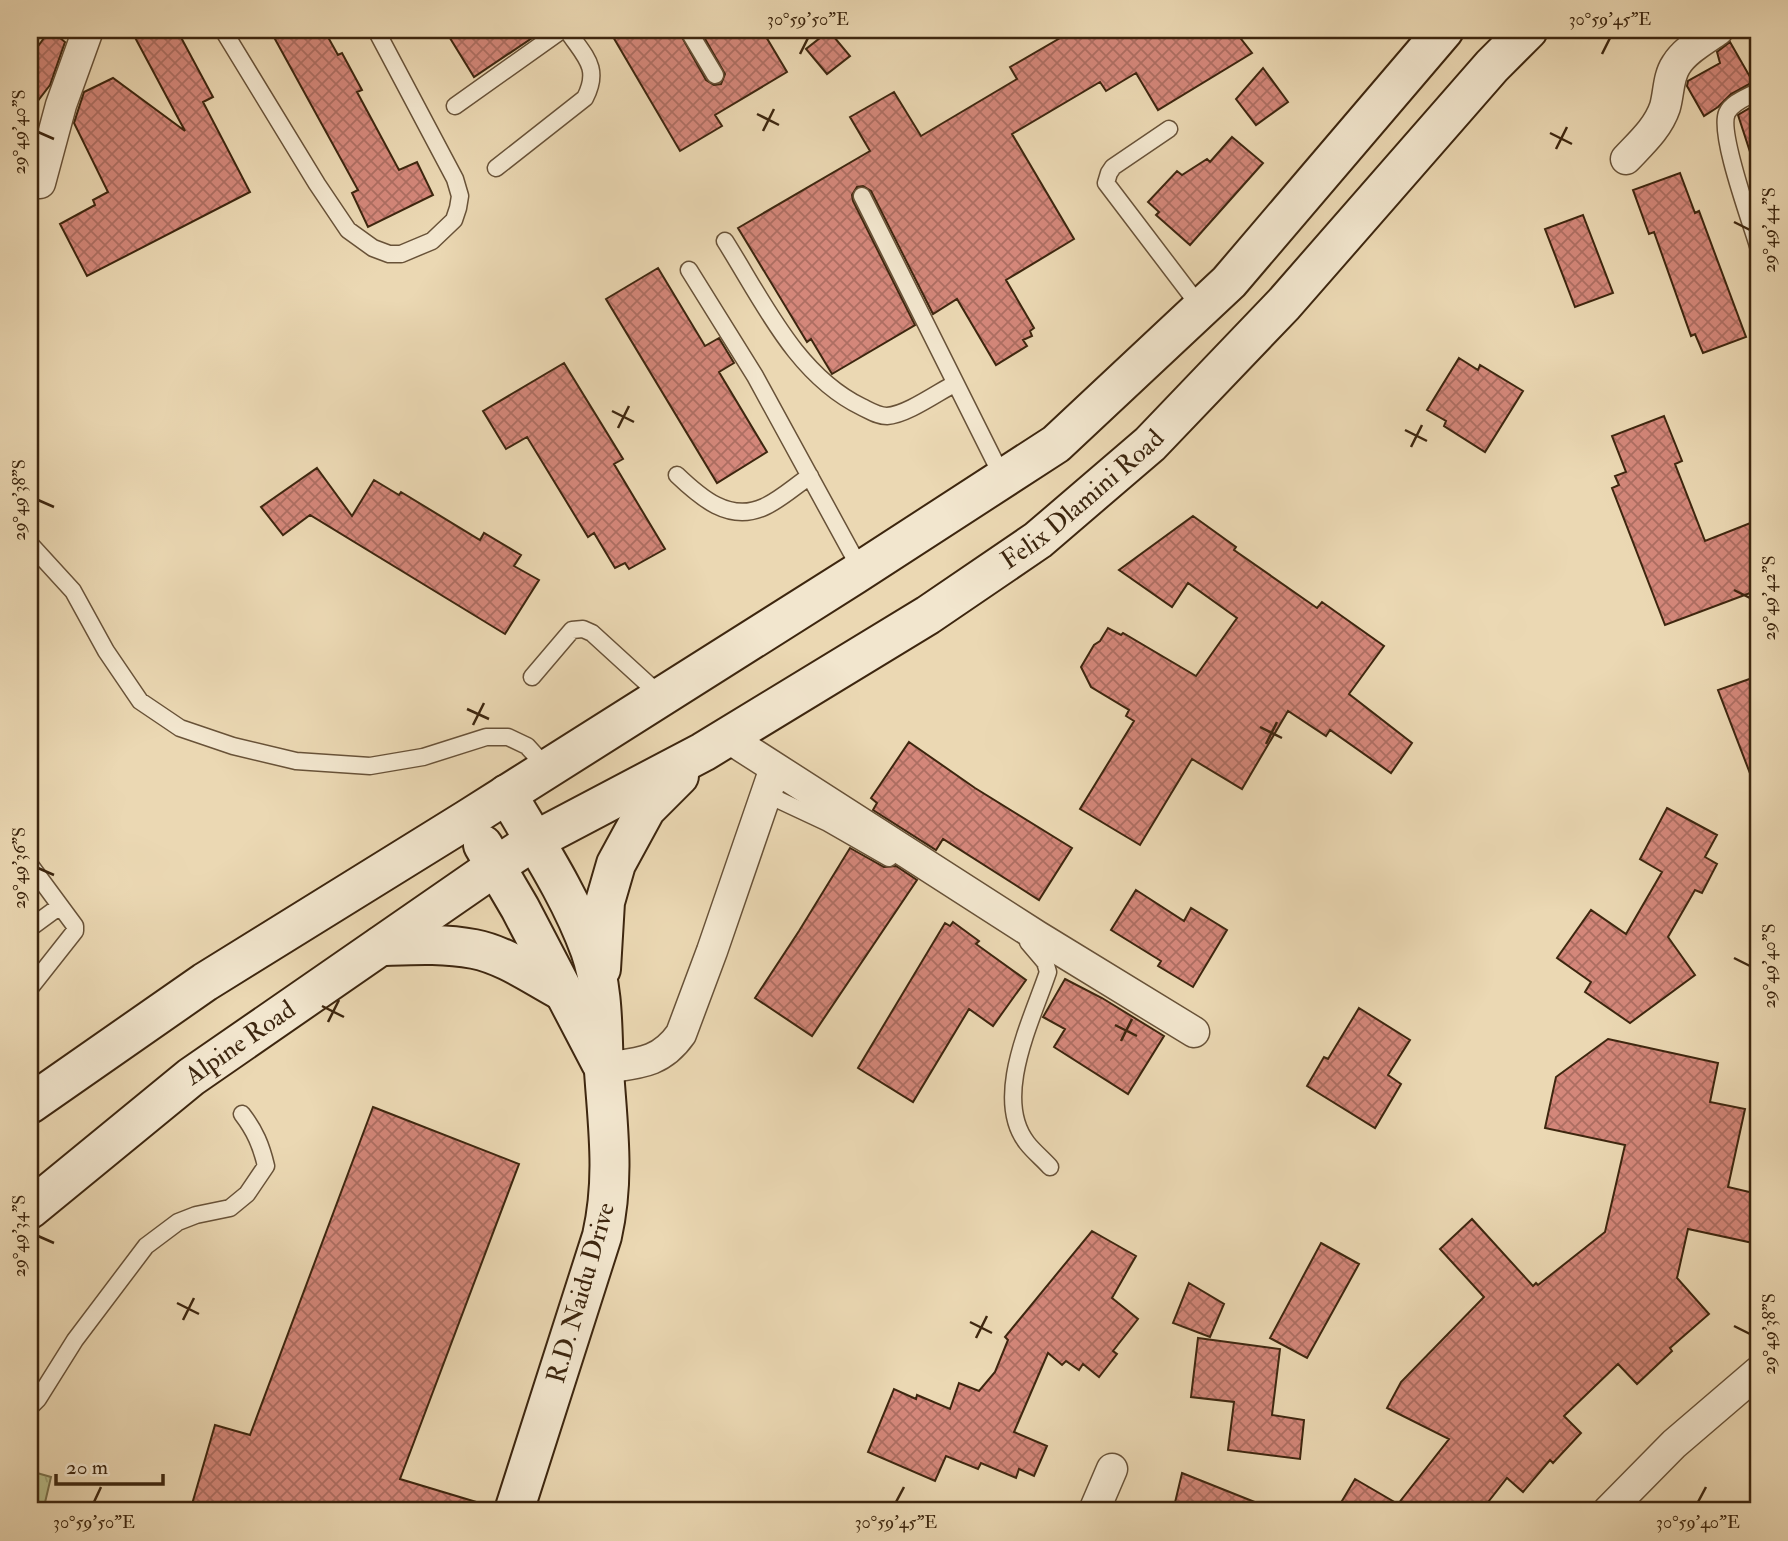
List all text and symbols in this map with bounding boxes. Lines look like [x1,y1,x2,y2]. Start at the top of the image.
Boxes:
text: 30°59'50"E [767,8,849,31]
text: 30°59'45"E [1569,8,1651,31]
text: 29°49'40"S [8,89,31,175]
text: 29°49'44"S [1758,187,1781,273]
street label: Felix Dlamini Road [995,423,1171,577]
text: 29°49'38"S [8,459,31,541]
text: 29°49'42"S [1758,556,1781,640]
text: 29°49'36"S [8,827,31,909]
text: 29°49'40"S [1758,923,1781,1009]
street label: Alpine Road [178,993,302,1093]
text: 29°49'34"S [8,1195,31,1277]
street label: R.D. Naidu Drive [540,1199,622,1387]
text: 29°49'38"S [1758,1293,1781,1375]
scale bar [56,1443,163,1487]
text: 20 m [66,1454,108,1481]
text: 30°59'50"E [53,1511,135,1534]
text: 30°59'45"E [855,1511,937,1534]
text: 30°59'40"E [1656,1511,1740,1534]

